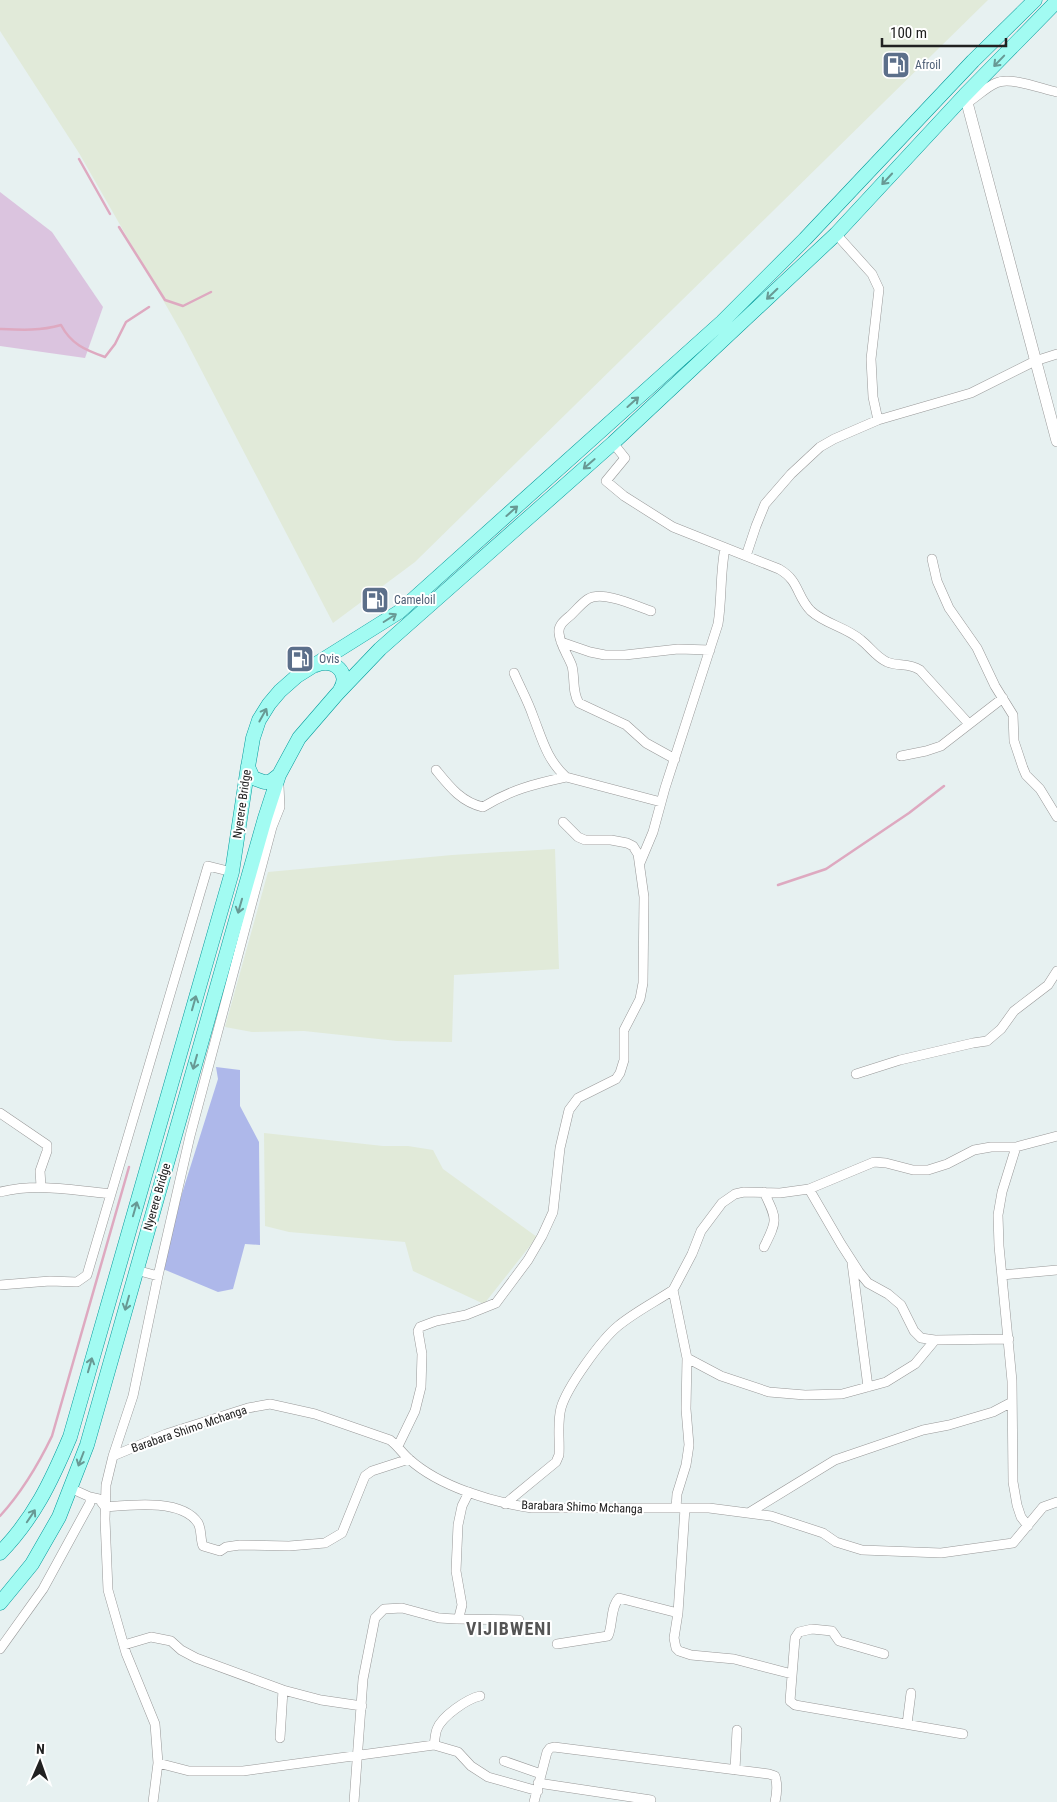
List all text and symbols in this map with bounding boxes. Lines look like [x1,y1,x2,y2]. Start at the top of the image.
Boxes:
scale bar [882,15,1006,47]
text: 100 m [890,24,927,42]
fuel station icon: Afroil [881,50,911,80]
one-way arrow [992,55,1005,67]
place label: Afroil [915,58,941,72]
one-way arrow [881,173,893,186]
one-way arrow [765,288,778,300]
one-way arrow [626,396,639,408]
one-way arrow [582,458,595,470]
one-way arrow [506,505,519,516]
fuel station icon: Cameloil [360,585,390,615]
place label: Cameloil [394,593,436,607]
one-way arrow [383,612,397,622]
fuel station icon: Ovis [285,644,315,674]
place label: Ovis [319,652,340,666]
one-way arrow [258,708,268,723]
street label: Nyerere Bridge [230,768,254,839]
one-way arrow [234,897,244,913]
one-way arrow [190,995,200,1011]
one-way arrow [190,1054,200,1070]
street label: Nyerere Bridge [141,1161,173,1232]
one-way arrow [131,1202,141,1218]
one-way arrow [122,1294,131,1310]
one-way arrow [86,1358,96,1374]
street label: Barabara Shimo Mchanga [129,1403,249,1455]
one-way arrow [76,1451,85,1466]
street label: Barabara Shimo Mchanga [521,1498,643,1516]
one-way arrow [26,1509,36,1523]
district label: VIJIBWENI [466,1618,552,1639]
north arrow [15,1737,65,1787]
text: N [36,1741,45,1757]

